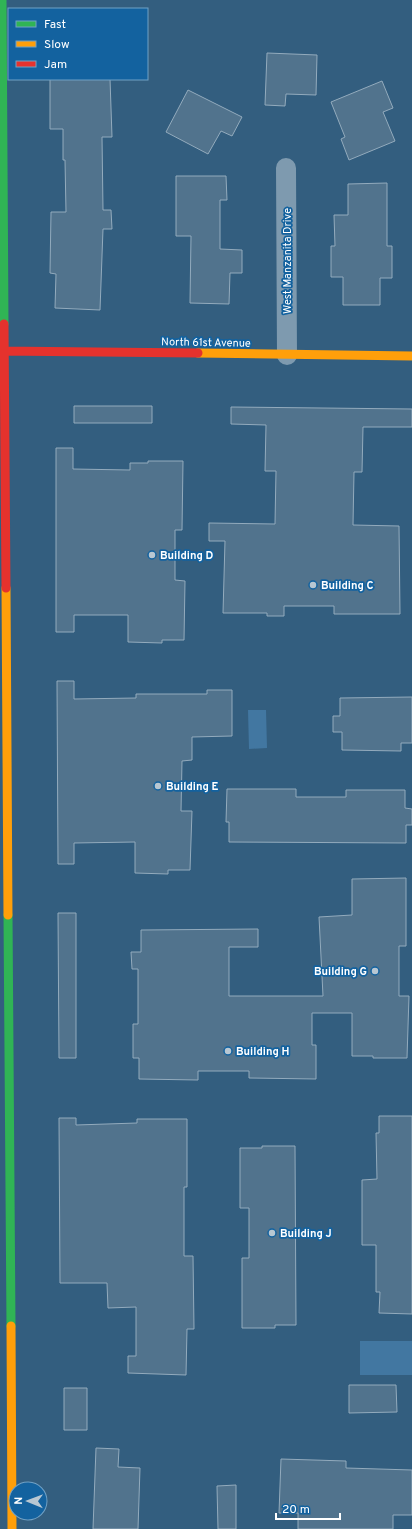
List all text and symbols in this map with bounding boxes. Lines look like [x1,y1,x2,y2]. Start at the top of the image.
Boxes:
legend [8,8,148,80]
text: Fast [44,17,66,33]
text: Slow [44,37,70,53]
text: Jam [44,57,67,73]
street label: West Manzanita Drive [281,208,295,314]
street label: North 61st Avenue [161,335,251,351]
place label: Building D [160,549,214,563]
marker: Building D [147,550,157,560]
place label: Building C [321,579,374,593]
marker: Building C [308,580,318,590]
place label: Building E [166,780,219,794]
marker: Building E [153,781,163,791]
place label: Building G [314,965,367,979]
marker: Building G [370,966,380,976]
place label: Building H [236,1045,290,1059]
marker: Building H [223,1046,233,1056]
place label: Building J [280,1227,332,1241]
marker: Building J [267,1228,277,1238]
north arrow [8,1481,48,1521]
scale bar [276,1495,340,1521]
text: N [12,1497,26,1505]
text: 20 m [282,1502,310,1518]

